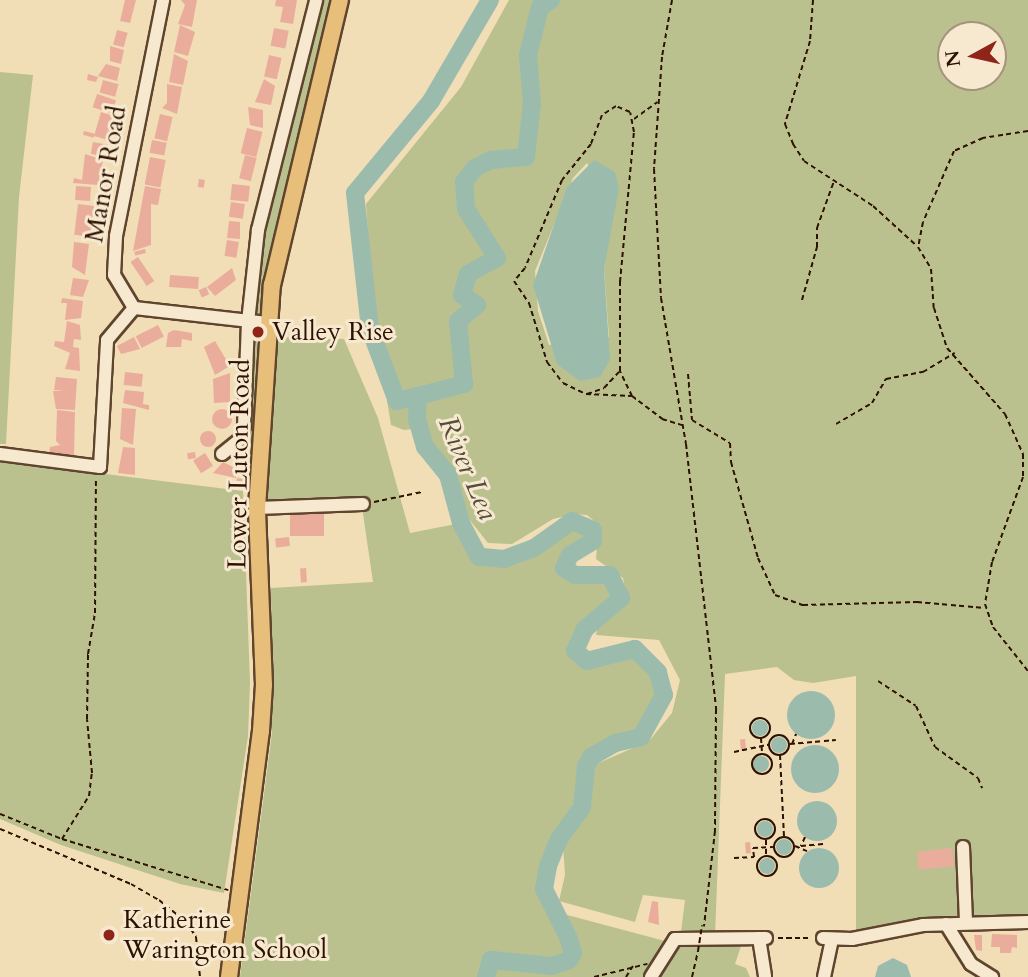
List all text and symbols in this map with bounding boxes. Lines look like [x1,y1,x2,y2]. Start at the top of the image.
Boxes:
north arrow [937,21,1007,91]
text: N [939,49,967,69]
street label: Manor Road [79,103,133,245]
place label: Valley Rise [272,316,394,348]
marker: Valley Rise [250,324,266,340]
street label: Lower Luton Road [222,359,256,569]
water label: River Lea [431,411,505,525]
place label: Katherine Warington School [123,904,327,965]
marker: Katherine Warington School [101,927,117,943]

